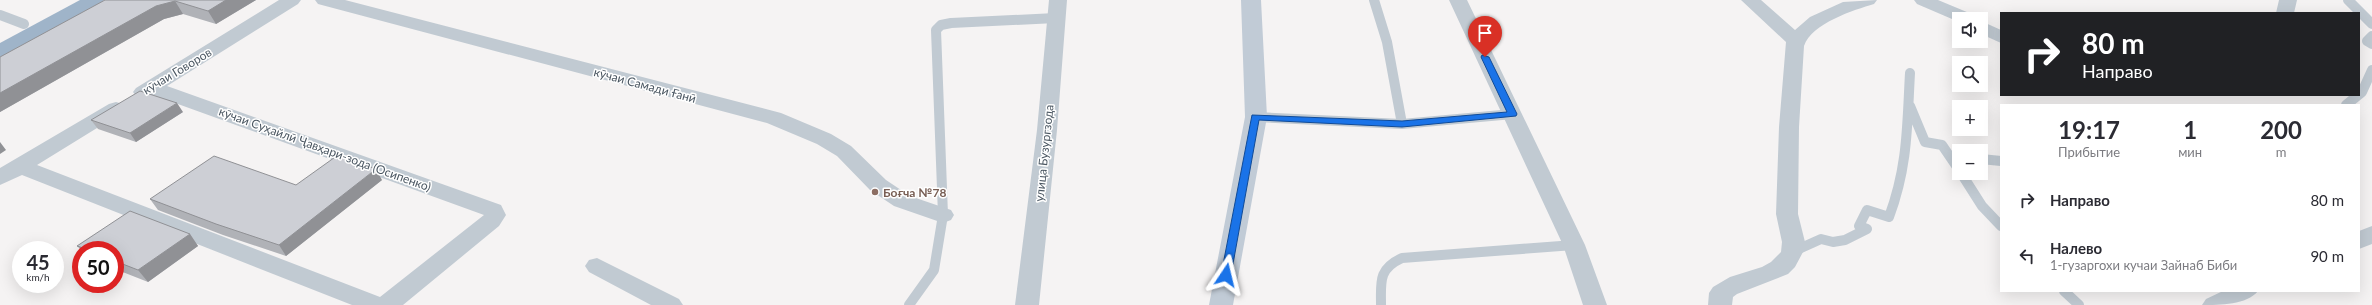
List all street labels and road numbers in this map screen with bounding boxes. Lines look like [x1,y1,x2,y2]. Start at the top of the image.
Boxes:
street label: кӯчаи Говоров [140,44,214,98]
street label: кӯчаи Самади Ғанӣ [592,64,698,106]
street label: кӯчаи Суҳайлӣ Ҷавҳари-зода (Осипенко) [217,104,433,194]
street label: улица Бузургзода [1031,104,1057,202]

